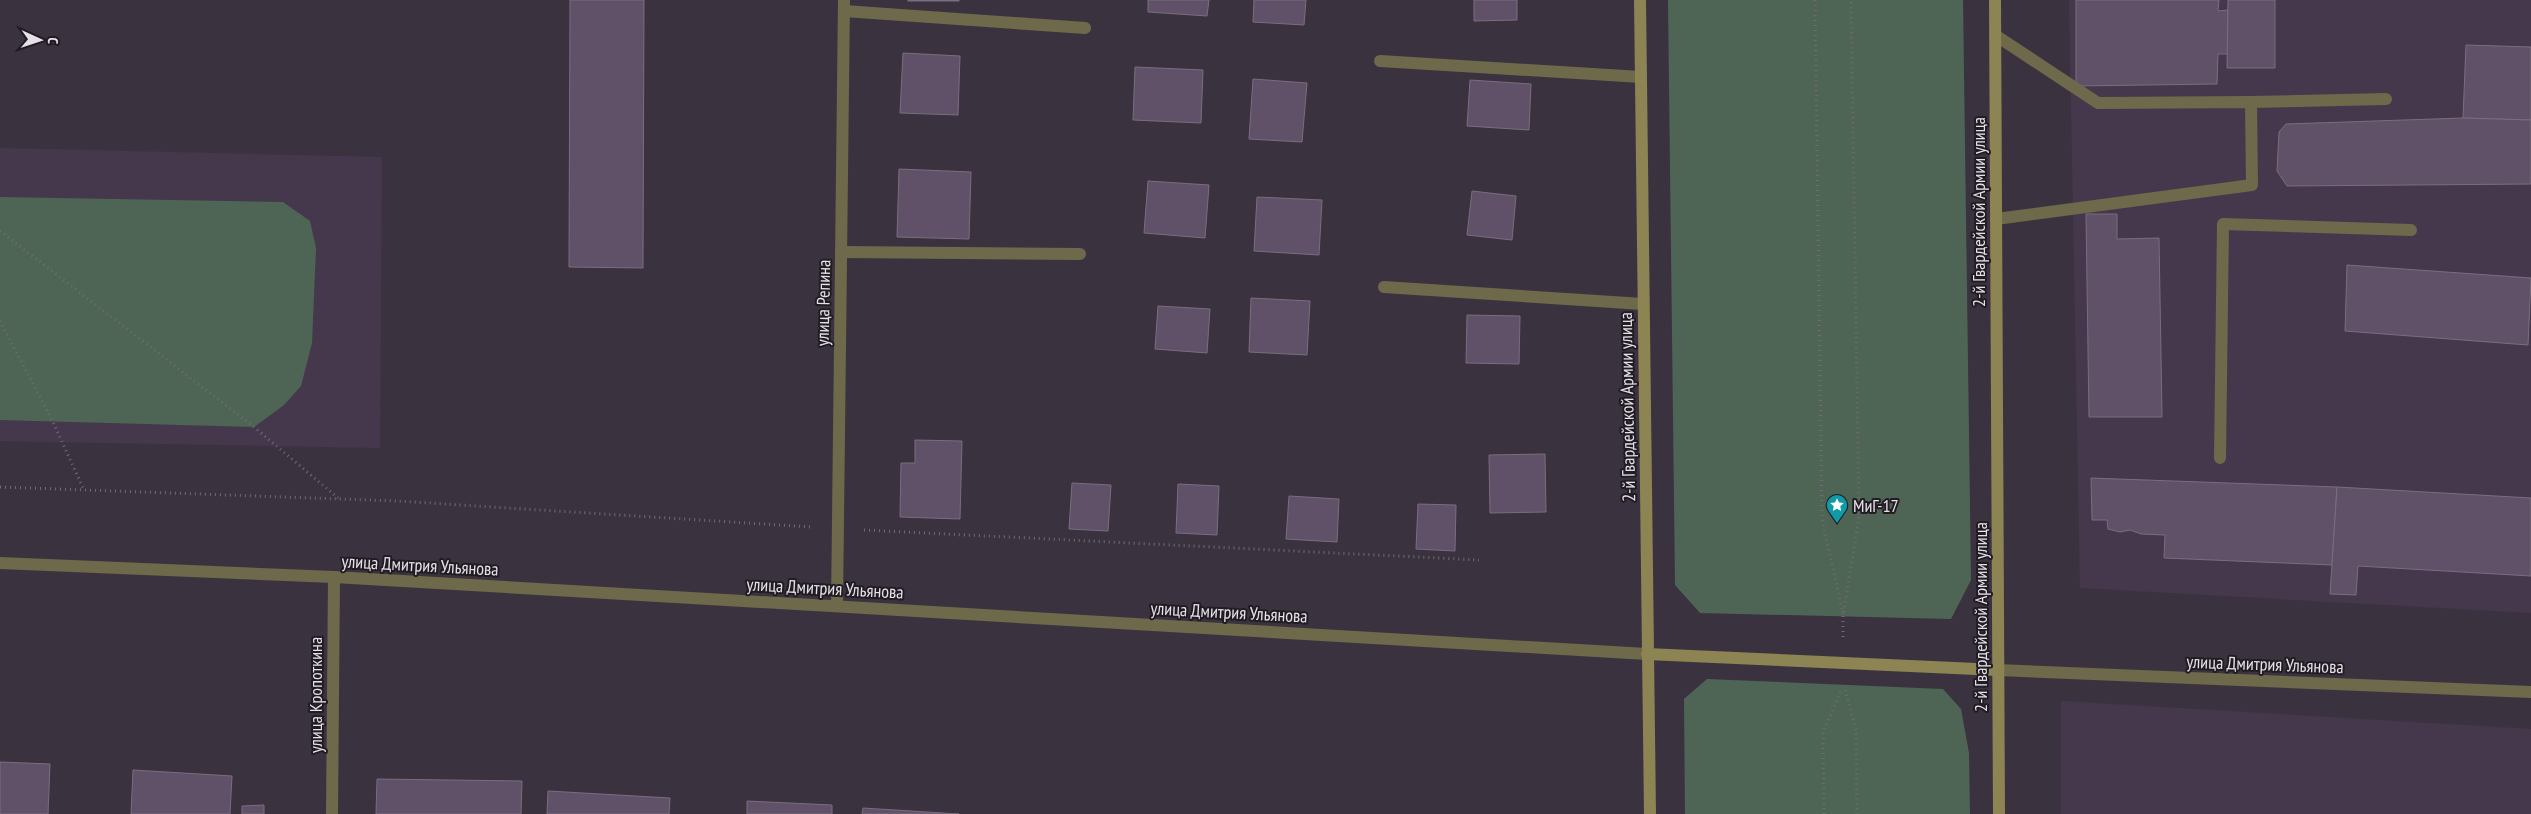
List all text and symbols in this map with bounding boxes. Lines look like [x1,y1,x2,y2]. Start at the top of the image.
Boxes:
north arrow [15,15,65,65]
text: С [44,37,62,45]
street label: 2-й Гвардейской Армии улица [1967,117,1990,307]
street label: улица Репина [811,260,835,346]
street label: 2-й Гвардейской Армии улица [1614,312,1640,502]
place icon: МиГ-17 [1825,493,1849,524]
place label: МиГ-17 [1853,494,1899,517]
street label: 2-й Гвардейской Армии улица [1969,522,1992,712]
street label: улица Дмитрия Ульянова [341,549,499,581]
street label: улица Дмитрия Ульянова [746,572,904,604]
street label: улица Дмитрия Ульянова [1150,596,1308,628]
street label: улица Кропоткина [304,637,327,753]
street label: улица Дмитрия Ульянова [2186,650,2344,678]

